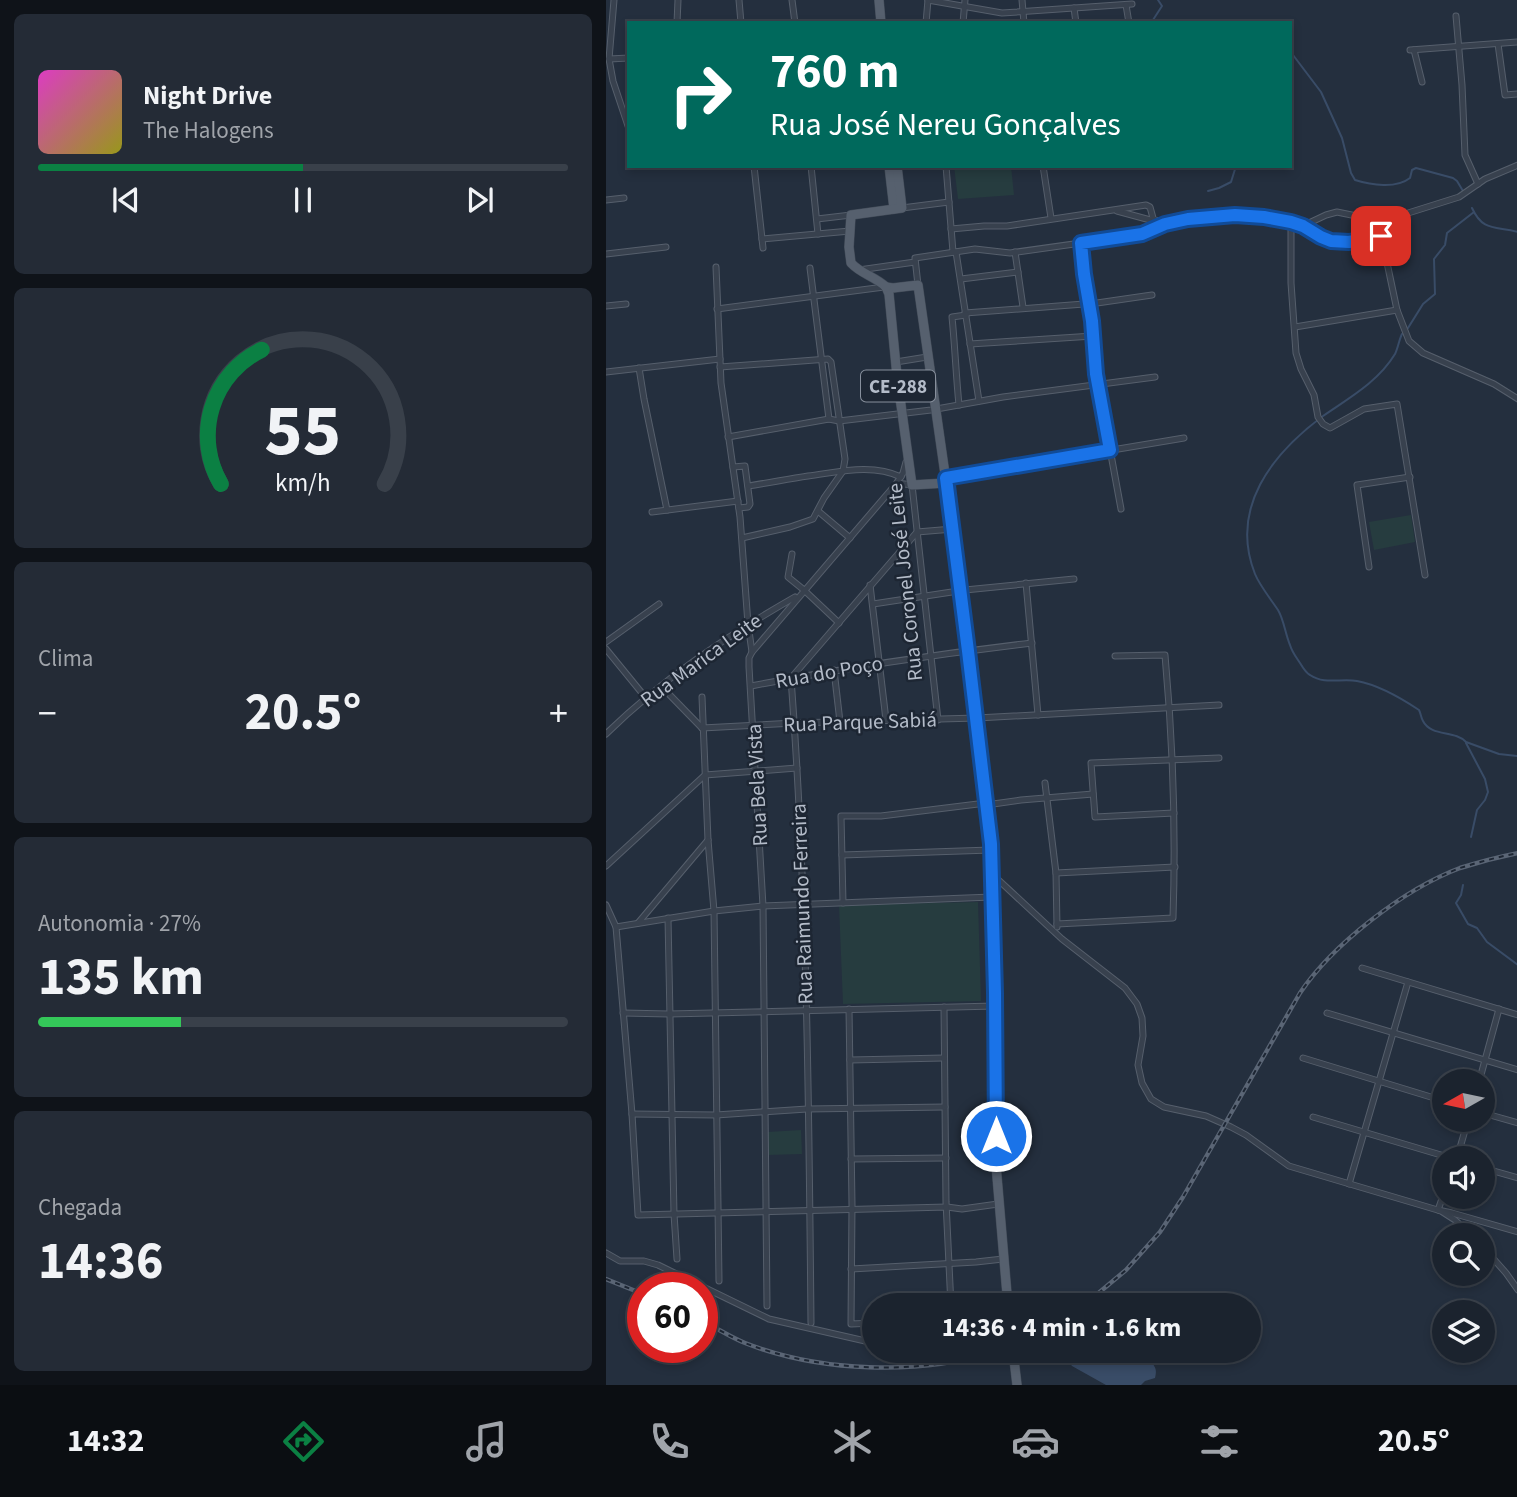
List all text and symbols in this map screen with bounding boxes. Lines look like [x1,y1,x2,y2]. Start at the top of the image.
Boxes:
text: 760 m [770,37,899,107]
icon: right [655,49,746,140]
text: Night Drive [143,77,272,114]
text: Rua José Nereu Gonçalves [770,102,1121,148]
text: The Halogens [143,114,274,147]
icon: previous [107,181,145,219]
icon: pause [284,181,322,219]
icon: next [461,181,499,219]
pin [1351,206,1411,266]
icon: arrive [1362,217,1400,255]
road number: CE-288 [861,370,935,402]
text: 55 [265,380,341,484]
text: km/h [275,465,331,501]
street label: Rua Coronel José Leite [880,481,930,683]
street label: Rua Marica Leite [634,606,768,714]
text: Clima [38,642,93,675]
street label: Rua do Poço [773,648,885,696]
text: 20.5° [245,676,361,750]
text: − [38,687,57,741]
text: + [549,687,568,741]
street label: Rua Parque Sabiá [783,704,937,740]
street label: Rua Bela Vista [739,723,775,847]
street label: Rua Raimundo Ferreira [783,803,821,1005]
text: Autonomia · 27% [38,907,201,940]
text: 135 km [38,941,204,1015]
north arrow [1432,1069,1495,1132]
map controls [1432,1069,1495,1363]
position arrow [959,1099,1033,1173]
button: sound [1432,1146,1495,1209]
text: Chegada [38,1191,122,1224]
button: search [1432,1223,1495,1286]
text: 14:36 [38,1225,163,1299]
speed limit sign: 60 [627,1272,718,1363]
button: layers [1432,1300,1495,1363]
text: 14:36 · 4 min · 1.6 km [942,1309,1181,1346]
icon: directions [279,1417,328,1466]
icon: music [462,1417,511,1466]
icon: phone [645,1417,694,1466]
icon: climate [828,1417,877,1466]
icon: car [1011,1417,1060,1466]
icon: filters [1195,1417,1244,1466]
text: 14:32 [67,1418,144,1464]
text: 20.5° [1378,1418,1450,1464]

